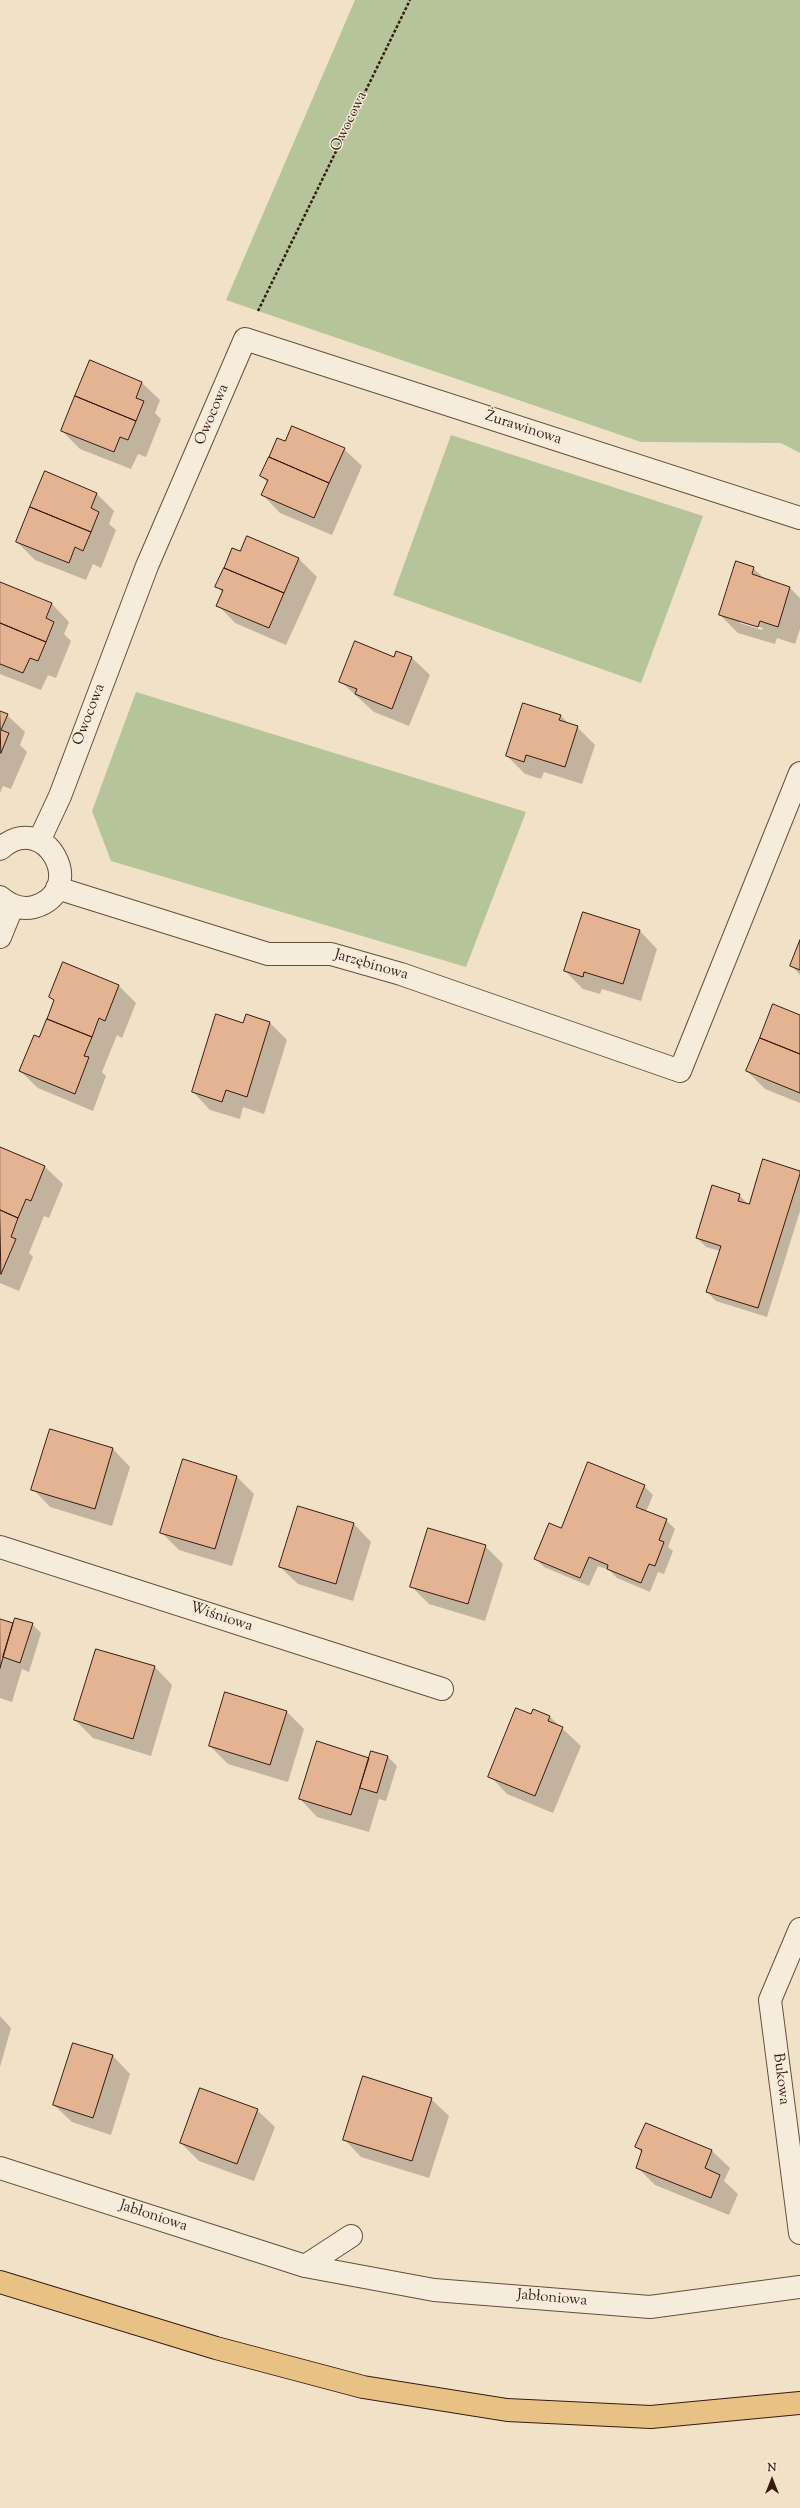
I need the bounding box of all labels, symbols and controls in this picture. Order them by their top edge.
street label: Owocowa [328,89,372,155]
street label: Owocowa [192,382,234,448]
street label: Żurawinowa [482,408,564,450]
street label: Owocowa [70,682,110,748]
street label: Jarzębinowa [332,947,410,985]
street label: Wiśniowa [187,1599,255,1637]
street label: Bukowa [768,2052,792,2106]
street label: Jabłoniowa [117,2198,189,2236]
street label: Jabłoniowa [516,2287,588,2311]
north arrow [752,2460,792,2500]
text: N [768,2460,776,2476]

